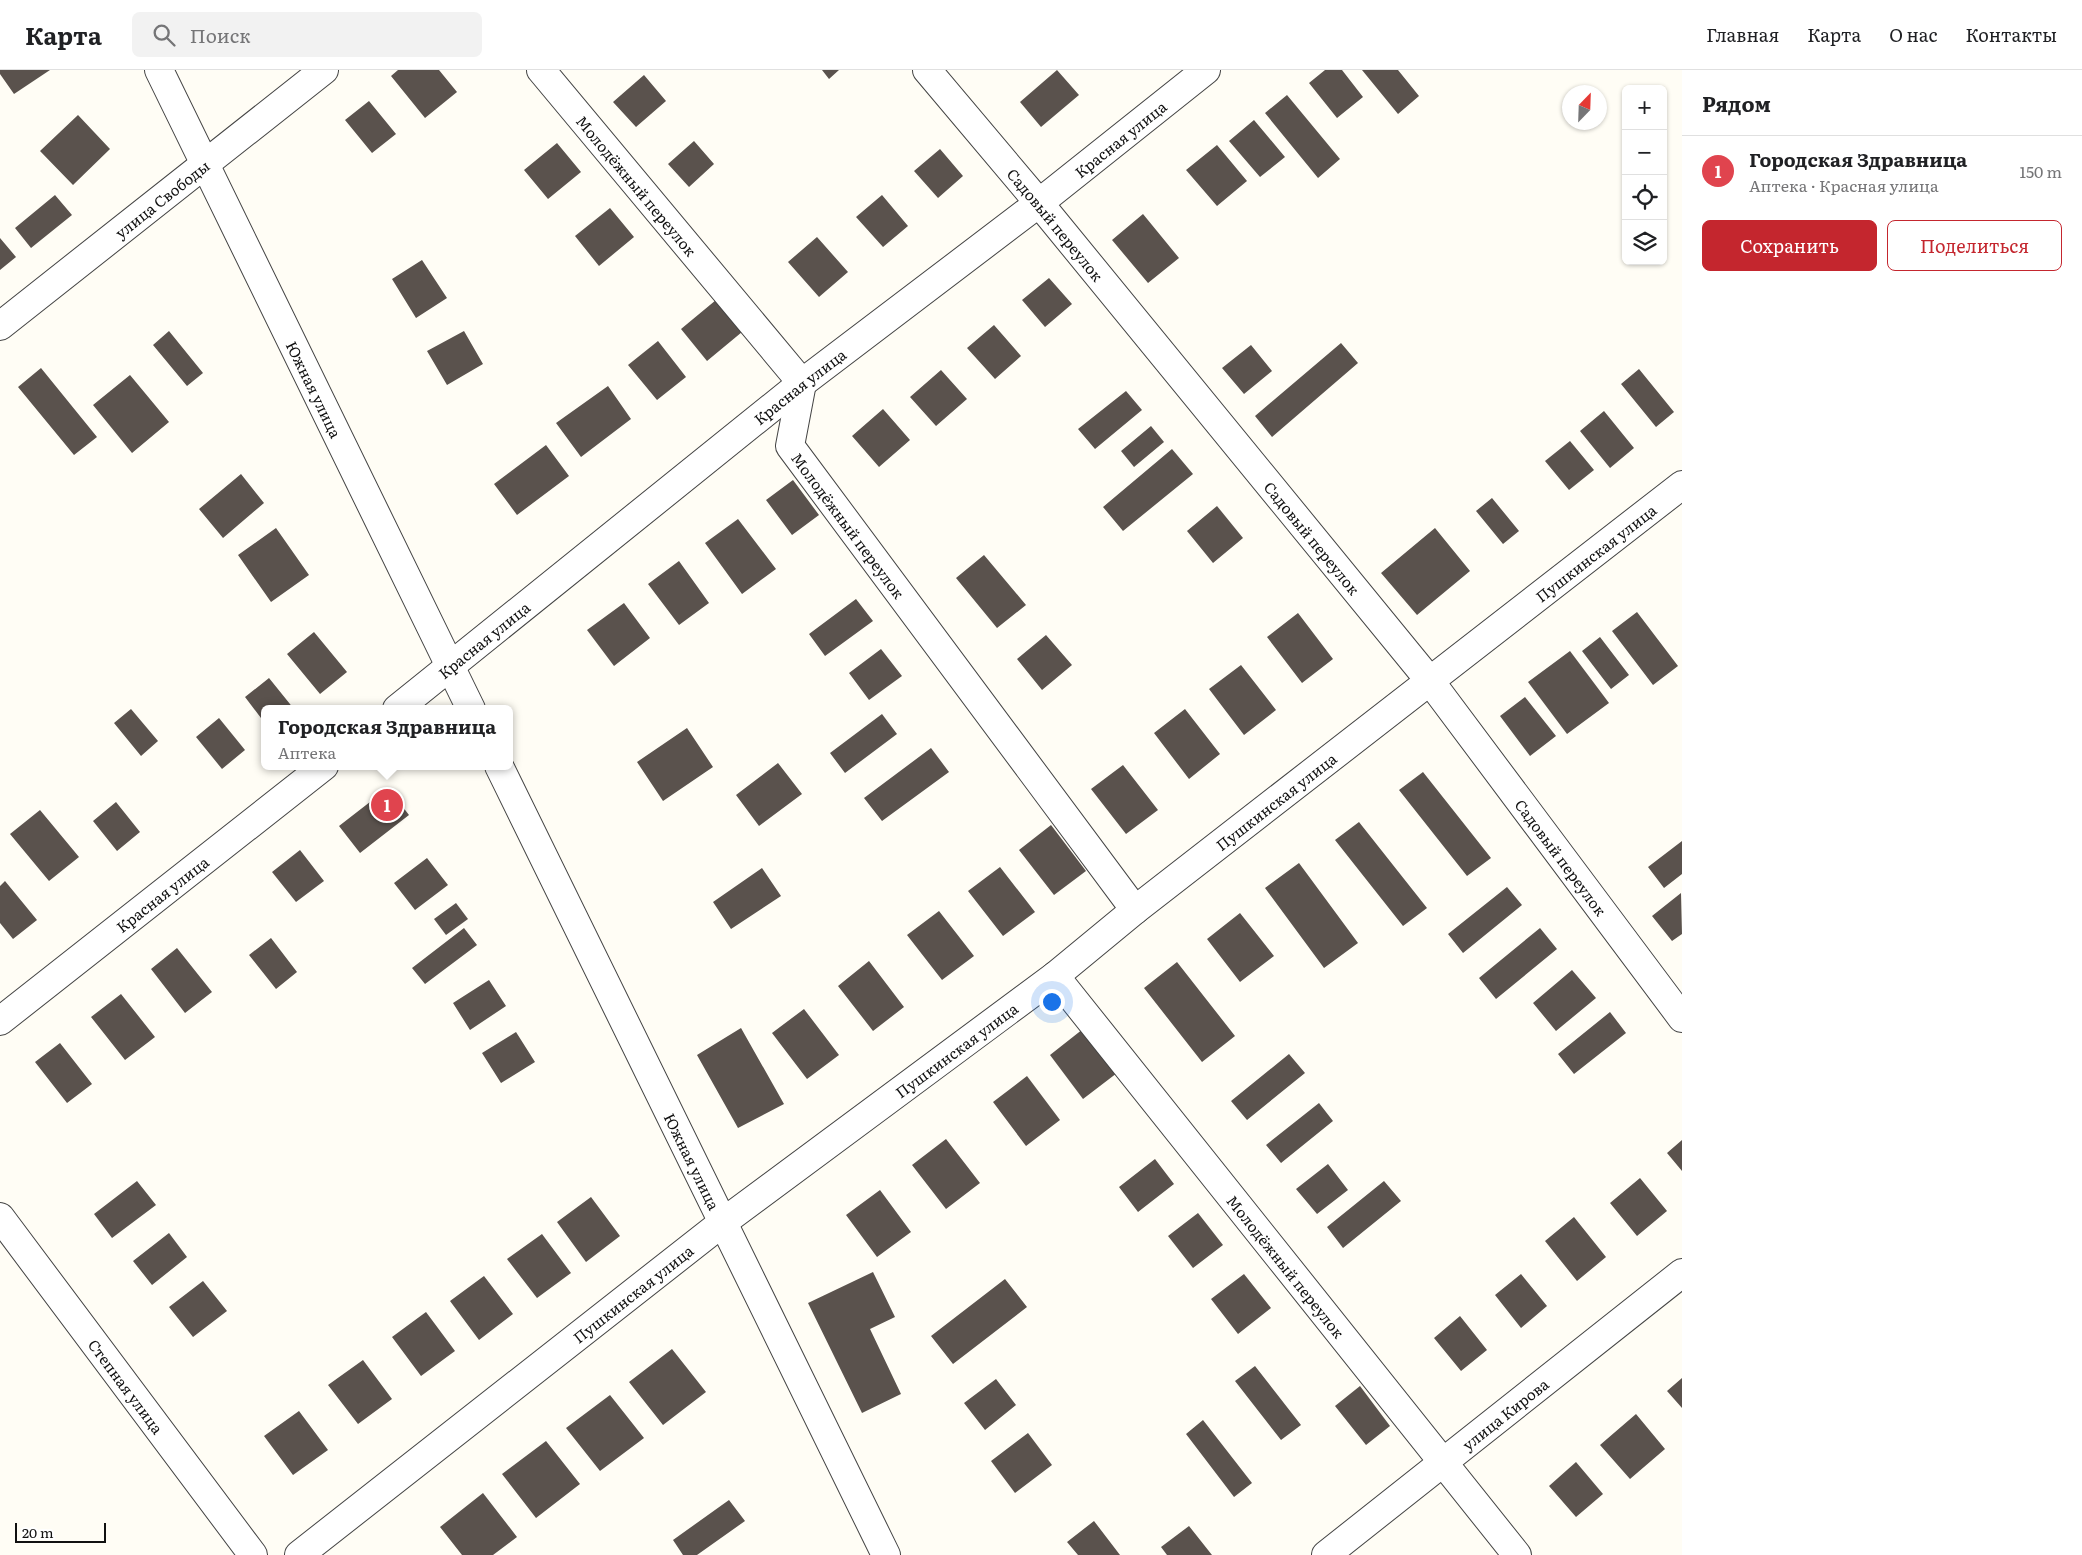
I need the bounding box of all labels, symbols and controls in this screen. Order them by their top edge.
search box [132,12,482,57]
text: Карта [25,17,102,52]
icon: search [150,21,178,49]
text: Поиск [190,21,251,49]
text: Главная [1706,21,1779,48]
text: Карта [1807,21,1861,48]
text: О нас [1889,21,1937,48]
text: Контакты [1965,21,2057,48]
north arrow [1562,85,1607,130]
map controls [1622,85,1667,265]
button: + [1622,85,1667,130]
text: Рядом [1702,87,1771,118]
street label: Красная улица [1069,94,1172,182]
street label: Молодёжный переулок [571,110,703,261]
button: − [1622,130,1667,175]
text: Городская Здравница [1749,145,1967,173]
street label: улица Свободы [109,154,214,243]
text: 1 [1715,159,1721,183]
text: 150 m [2019,159,2062,183]
street label: Садовый переулок [1002,163,1110,286]
text: Аптека · Красная улица [1749,173,1939,197]
button: locate [1622,175,1667,220]
button: layers [1622,220,1667,265]
button: Сохранить [1702,220,1877,271]
button: Поделиться [1887,220,2062,271]
street label: Южная улица [281,337,349,442]
street label: Красная улица [748,342,851,430]
street label: Молодёжный переулок [787,447,911,603]
street label: Садовый переулок [1259,476,1366,599]
street label: Пушкинская улица [1530,497,1661,607]
street label: Красная улица [433,595,535,684]
popup [261,705,513,770]
text: Городская Здравница [278,712,496,740]
text: Аптека [278,740,336,764]
street label: Пушкинская улица [1210,746,1342,855]
pin: 1 [371,786,403,824]
street label: Садовый переулок [1510,794,1613,920]
street label: Красная улица [111,849,214,937]
your location [1039,989,1065,1015]
street label: Пушкинская улица [890,996,1023,1103]
street label: Южная улица [659,1109,727,1214]
street label: Молодёжный переулок [1222,1190,1351,1343]
street label: Пушкинская улица [567,1238,698,1348]
street label: Степная улица [83,1334,170,1439]
street label: улица Кирова [1457,1371,1554,1455]
scale bar [15,1520,106,1543]
text: 20 m [22,1522,54,1542]

